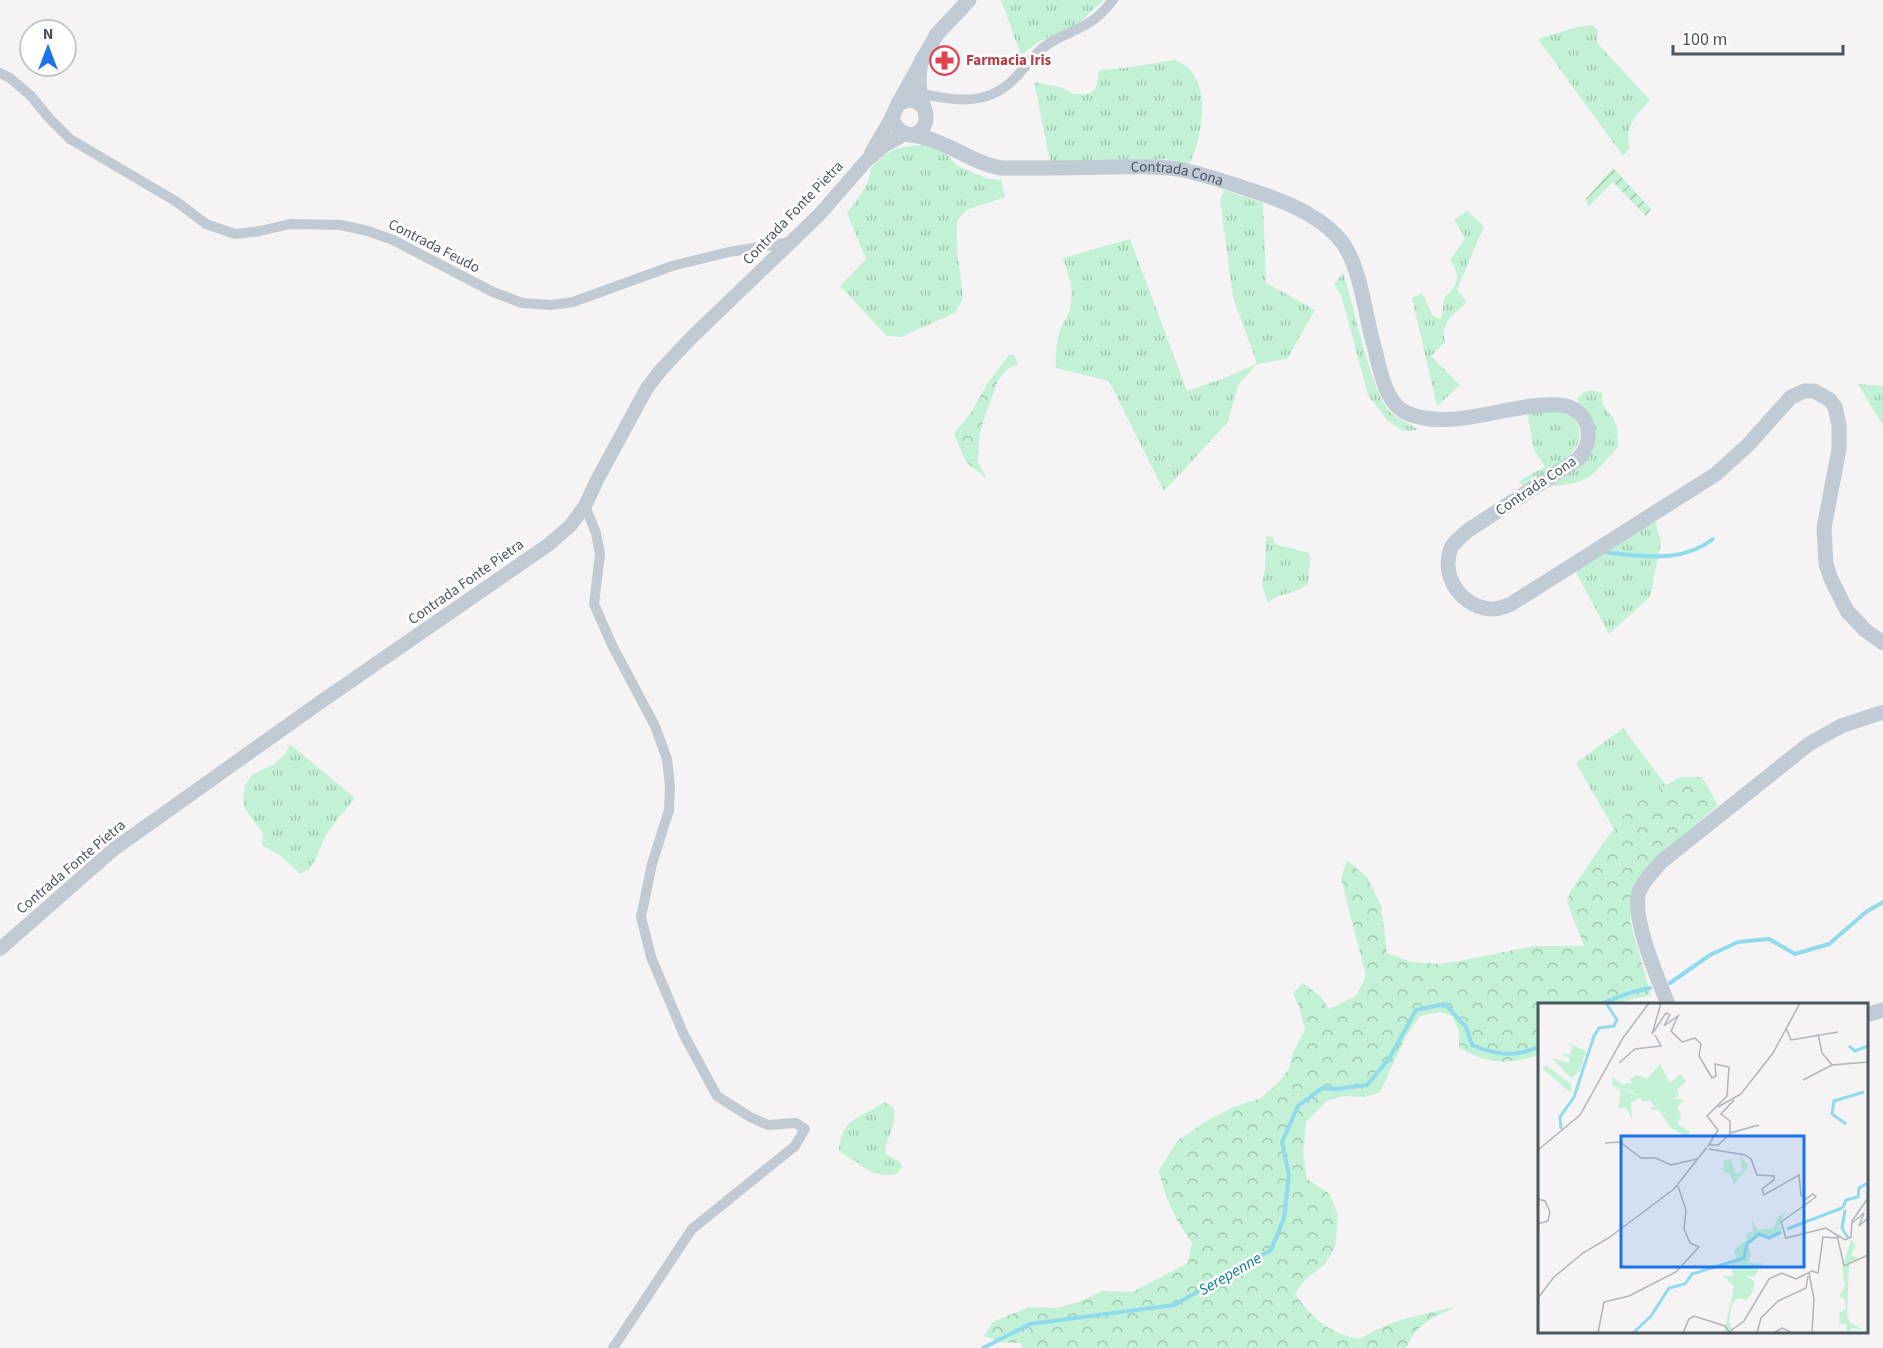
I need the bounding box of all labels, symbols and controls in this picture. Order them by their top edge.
north arrow [18,18,78,78]
scale bar [1673,18,1842,56]
text: N [43,23,53,45]
text: 100 m [1682,27,1727,52]
pharmacy icon: Farmacia Iris [929,44,961,76]
place label: Farmacia Iris [966,50,1052,71]
street label: Contrada Fonte Pietra [738,156,848,270]
street label: Contrada Cona [1131,156,1226,191]
street label: Contrada Feudo [384,214,484,278]
street label: Contrada Cona [1491,451,1581,521]
street label: Contrada Fonte Pietra [404,534,528,630]
street label: Contrada Fonte Pietra [12,815,130,919]
inset map [1538,1003,1868,1333]
water label: Serepenne [1194,1247,1266,1301]

